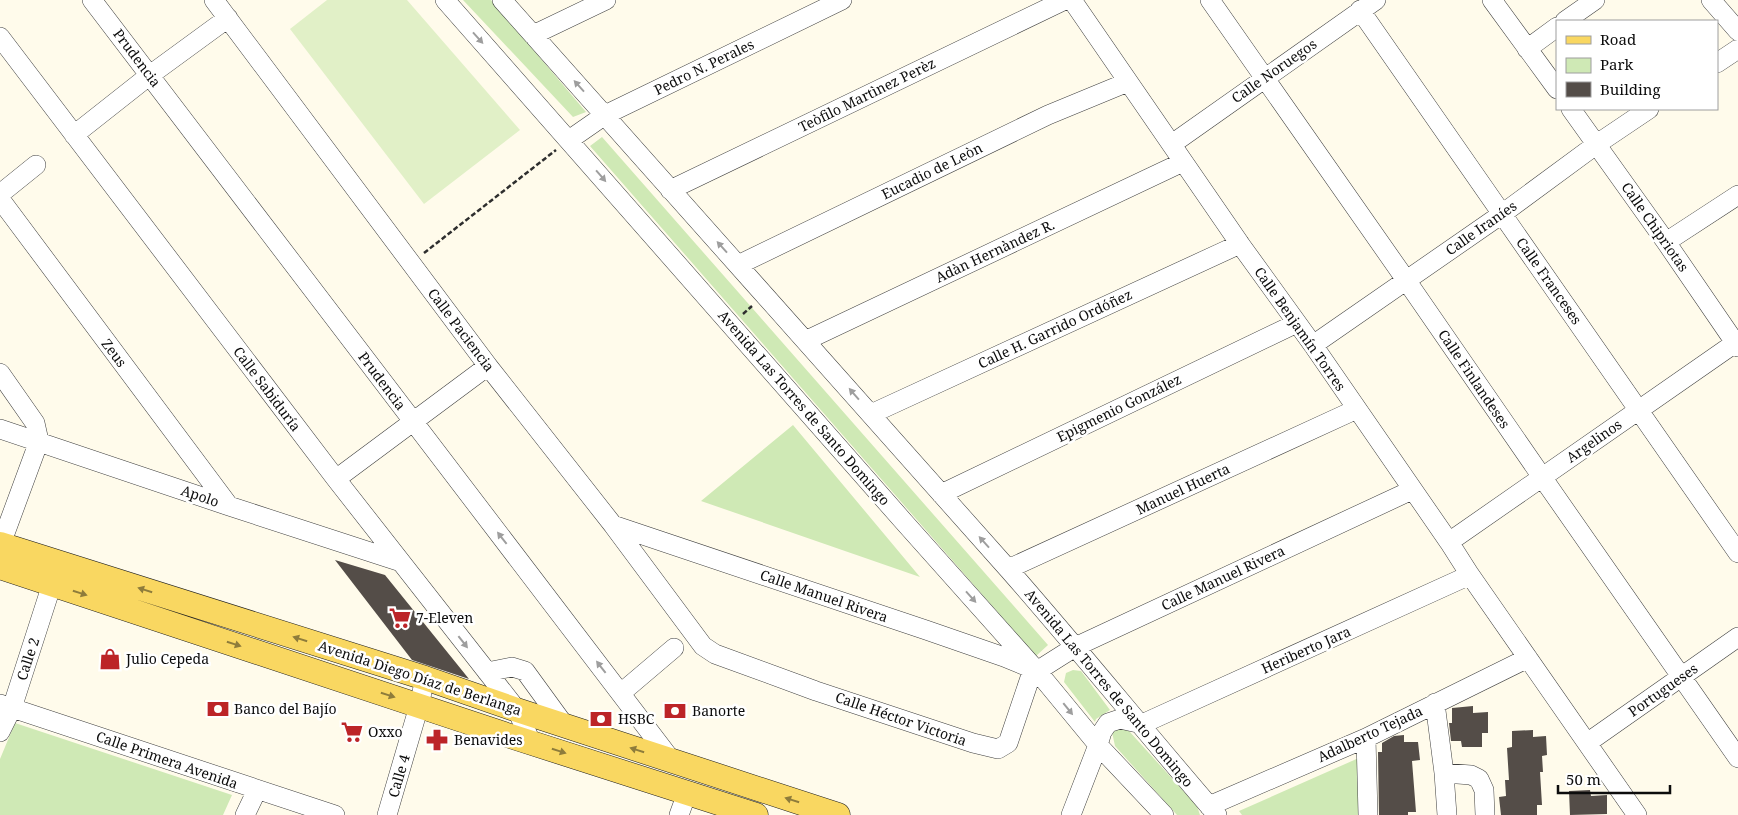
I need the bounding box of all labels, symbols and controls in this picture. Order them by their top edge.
legend [1556,20,1718,110]
street label: Prudencia [109,25,166,91]
text: Road [1600,29,1636,49]
one-way arrow [472,31,484,43]
street label: Pedro N. Perales [651,34,757,99]
street label: Calle Noruegos [1227,34,1320,107]
street label: Teòfilo Martìnez Perèz [795,53,938,136]
text: Park [1600,54,1634,74]
text: Building [1600,79,1661,99]
one-way arrow [573,81,585,93]
street label: Eucadio de Leòn [878,138,985,203]
one-way arrow [595,170,607,182]
street label: Calle Chipriotas [1617,178,1693,275]
street label: Calle Iraníes [1441,196,1520,259]
street label: Adàn Hernàndez R. [932,215,1057,287]
street label: Calle Franceses [1512,233,1587,328]
one-way arrow [716,241,728,253]
street label: Calle Benjamín Torres [1250,263,1350,395]
street label: Calle Paciencia [424,284,499,375]
street label: Calle H. Garrido Ordóñez [975,284,1135,373]
street label: Avenida Las Torres de Santo Domingo [714,306,895,509]
street label: Calle Finlandeses [1434,326,1515,432]
street label: Zeus [97,335,131,371]
street label: Calle Sabiduría [229,343,306,435]
street label: Prudencia [354,348,411,414]
street label: Epigmenio González [1053,369,1184,446]
one-way arrow [848,388,859,401]
street label: Argelinos [1562,415,1625,467]
street label: Manuel Huerta [1133,458,1233,519]
street label: Apolo [179,480,222,511]
one-way arrow [496,532,507,545]
one-way arrow [978,537,990,549]
street label: Calle Manuel Rivera [1158,541,1288,615]
street label: Calle Manuel Rivera [758,565,891,626]
street label: Avenida Las Torres de Santo Domingo [1021,585,1198,791]
one-way arrow [137,586,152,594]
one-way arrow [72,590,87,597]
one-way arrow [965,591,977,603]
supermarket icon: 7-Eleven [387,605,413,631]
place label: 7-Eleven [416,608,473,627]
street label: Heriberto Jara [1258,621,1354,678]
one-way arrow [292,634,307,642]
street label: Calle 2 [12,635,43,683]
one-way arrow [458,635,469,648]
street label: Avenida Diego Díaz de Berlanga [316,636,524,719]
one-way arrow [227,640,242,648]
shop icon: Julio Cepeda [97,646,123,672]
place label: Julio Cepeda [125,649,209,668]
street label: Portugueses [1624,659,1701,721]
one-way arrow [596,660,606,674]
street label: Calle Héctor Victoria [833,687,970,750]
one-way arrow [381,691,396,699]
bank icon: Banco del Bajío [205,696,231,722]
bank icon: Banorte [662,698,688,724]
place label: Banco del Bajío [234,699,337,718]
place label: Banorte [692,701,745,720]
street label: Adalberto Tejada [1314,701,1425,766]
one-way arrow [1063,702,1074,715]
bank icon: HSBC [588,706,614,732]
place label: HSBC [618,709,655,728]
supermarket icon: Oxxo [339,719,365,745]
place label: Oxxo [368,722,403,741]
street label: Calle Primera Avenida [94,726,241,793]
pharmacy icon: Benavides [424,727,450,753]
place label: Benavides [454,730,523,749]
one-way arrow [630,745,645,753]
one-way arrow [552,748,567,755]
street label: Calle 4 [383,752,414,800]
scale bar [1558,762,1670,794]
text: 50 m [1566,769,1601,789]
one-way arrow [784,796,799,803]

